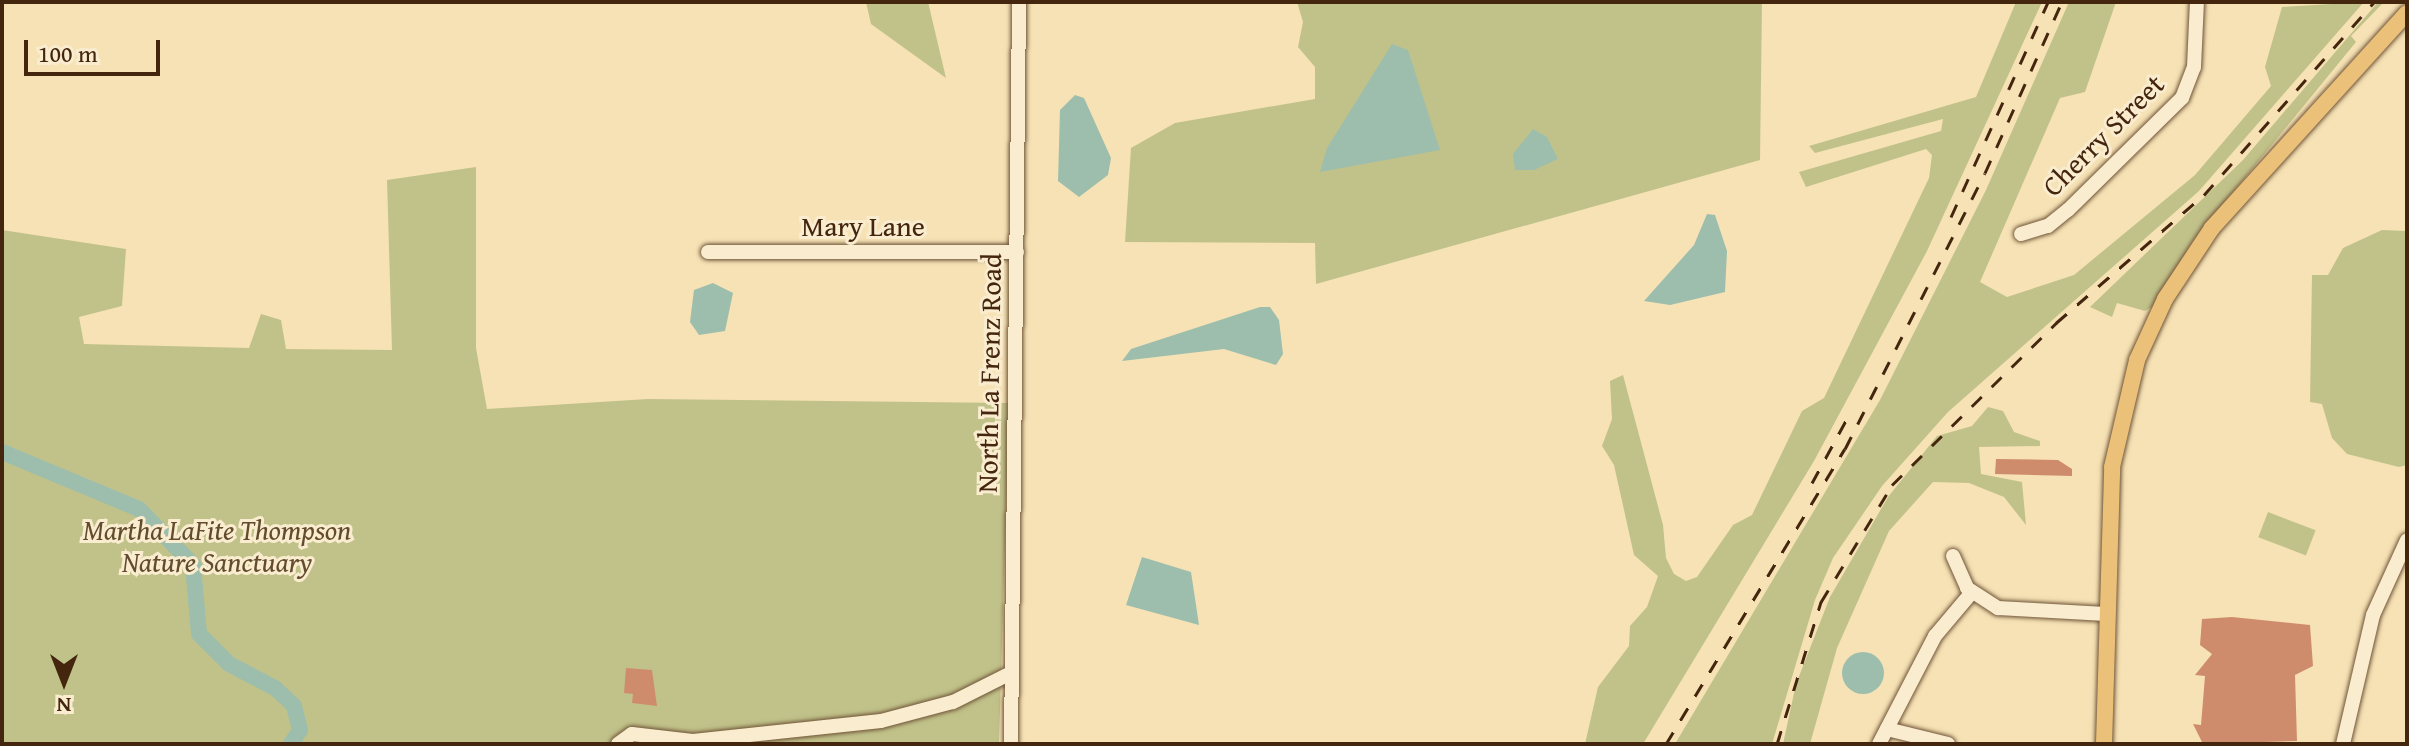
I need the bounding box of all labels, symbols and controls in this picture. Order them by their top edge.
scale bar [28,24,164,74]
text: 100 m [38,36,98,71]
street label: Cherry Street [2035,67,2171,203]
street label: Mary Lane [801,209,925,243]
street label: North La Frenz Road [970,253,1008,493]
park label: Martha LaFite Thompson Nature Sanctuary [83,513,351,579]
north arrow [24,642,104,722]
text: N [57,690,71,722]

